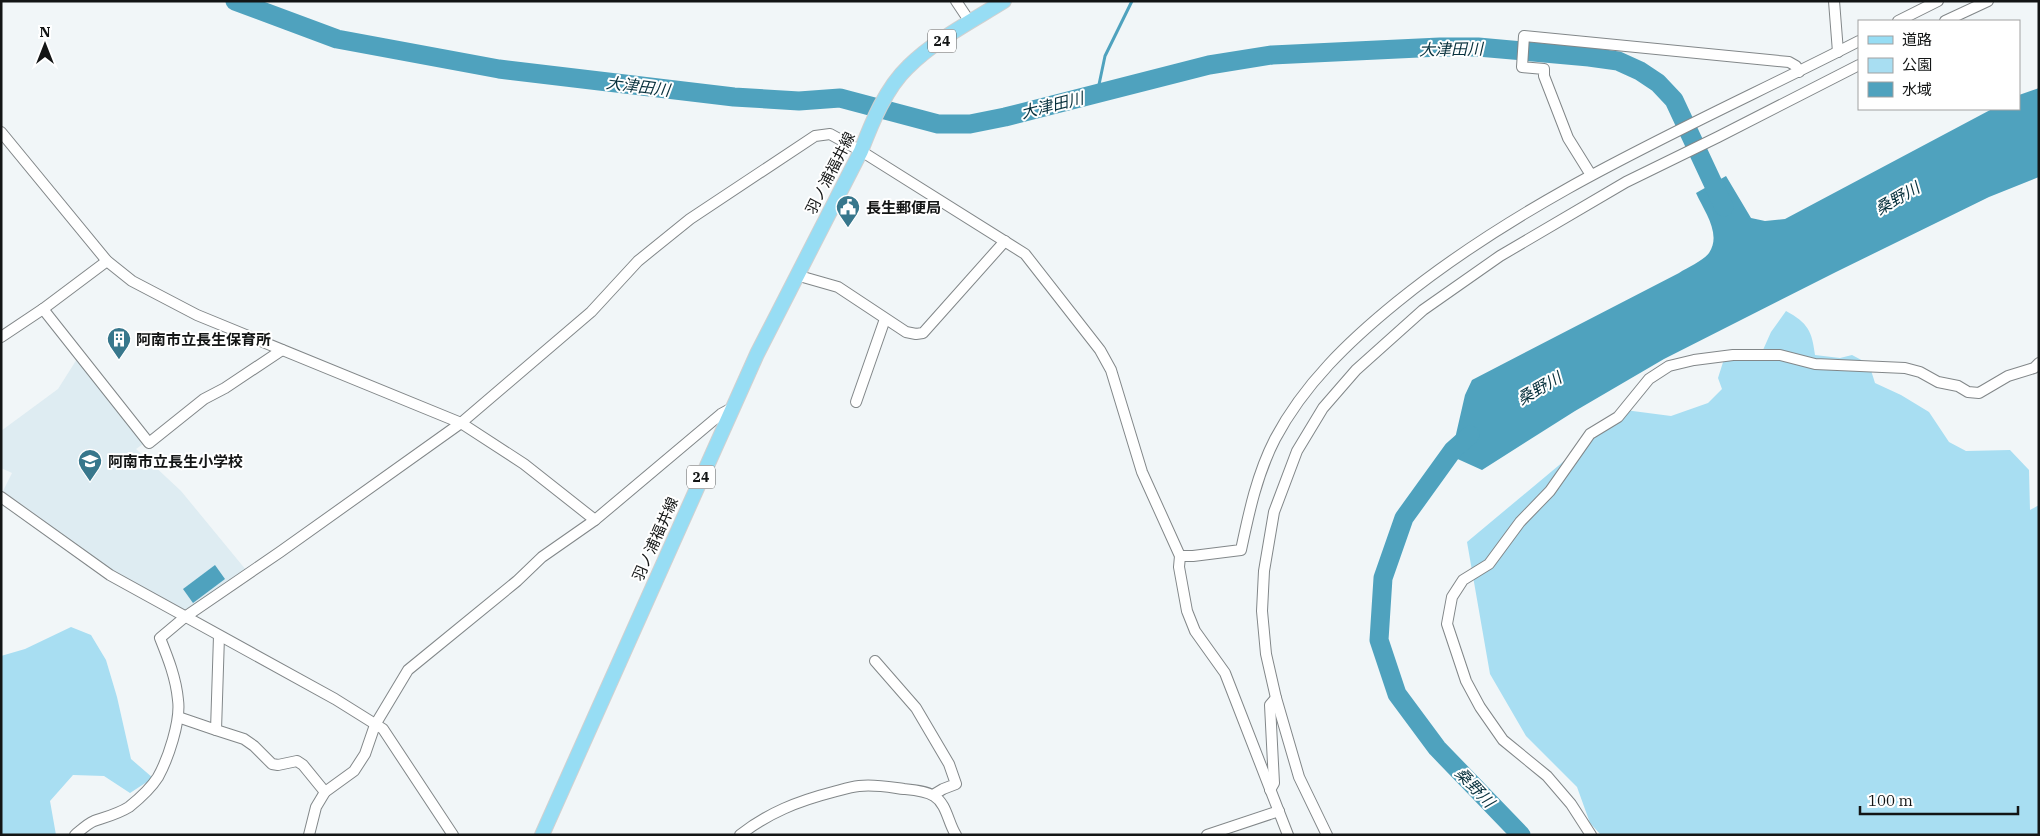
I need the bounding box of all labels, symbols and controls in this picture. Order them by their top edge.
north arrow [20,20,70,70]
legend [1858,20,2020,110]
text: N [39,23,51,41]
road number: 24 [928,29,956,52]
text: 道路 [1902,30,1932,49]
water label: 大津田川 [1419,38,1485,60]
text: 公園 [1902,55,1932,74]
water label: 大津田川 [605,72,673,100]
text: 水域 [1902,80,1932,99]
water label: 大津田川 [1019,87,1087,122]
street label: 羽ノ浦福井線 [801,129,859,217]
water label: 桑野川 [1871,176,1925,219]
public building icon: 長生郵便局 [835,194,861,228]
place label: 長生郵便局 [866,198,941,217]
building icon: 阿南市立長生保育所 [106,326,132,360]
place label: 阿南市立長生保育所 [136,330,271,349]
water label: 桑野川 [1513,366,1567,409]
school or university icon: 阿南市立長生小学校 [77,448,103,482]
place label: 阿南市立長生小学校 [108,452,243,471]
road number: 24 [687,466,715,488]
street label: 羽ノ浦福井線 [628,494,682,584]
water label: 桑野川 [1451,763,1500,813]
scale bar [1860,784,2018,816]
text: 100 m [1868,791,1913,810]

